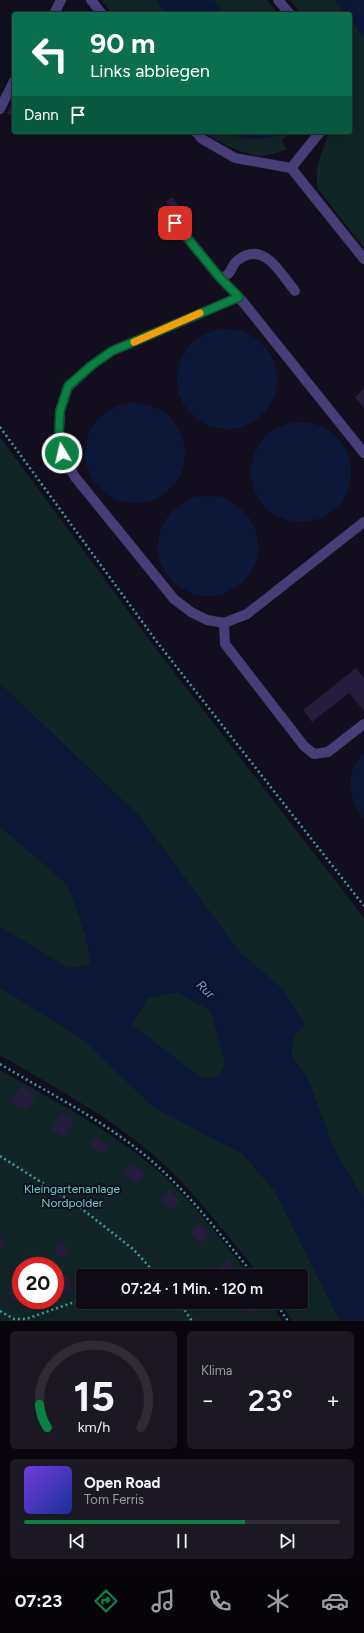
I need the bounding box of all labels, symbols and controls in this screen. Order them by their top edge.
text: 90 m [90,26,155,60]
icon: left [24,28,76,80]
text: Links abbiegen [90,60,210,82]
icon: arrive [67,104,89,126]
text: Dann [24,106,59,124]
pin [158,206,192,240]
icon: arrive [164,212,186,234]
position arrow [41,432,83,474]
water label: Rur [193,977,218,1002]
park label: Kleingartenanlage Nordpolder [24,1182,121,1210]
speed limit sign: 20 [12,1257,64,1309]
text: 07:24 · 1 Min. · 120 m [121,1280,263,1298]
text: Klima [201,1363,233,1378]
text: 15 [73,1371,114,1421]
text: 23° [248,1382,293,1419]
text: − [201,1387,215,1414]
text: + [326,1387,340,1414]
text: km/h [77,1418,110,1436]
text: Open Road [84,1474,161,1492]
text: Tom Ferris [84,1492,144,1507]
icon: previous [66,1530,88,1552]
icon: pause [171,1530,193,1552]
icon: next [276,1530,298,1552]
icon: directions [92,1587,120,1615]
icon: music [149,1587,177,1615]
icon: phone [206,1587,234,1615]
icon: climate [264,1587,292,1615]
icon: car [321,1587,349,1615]
text: 07:23 [15,1590,62,1612]

